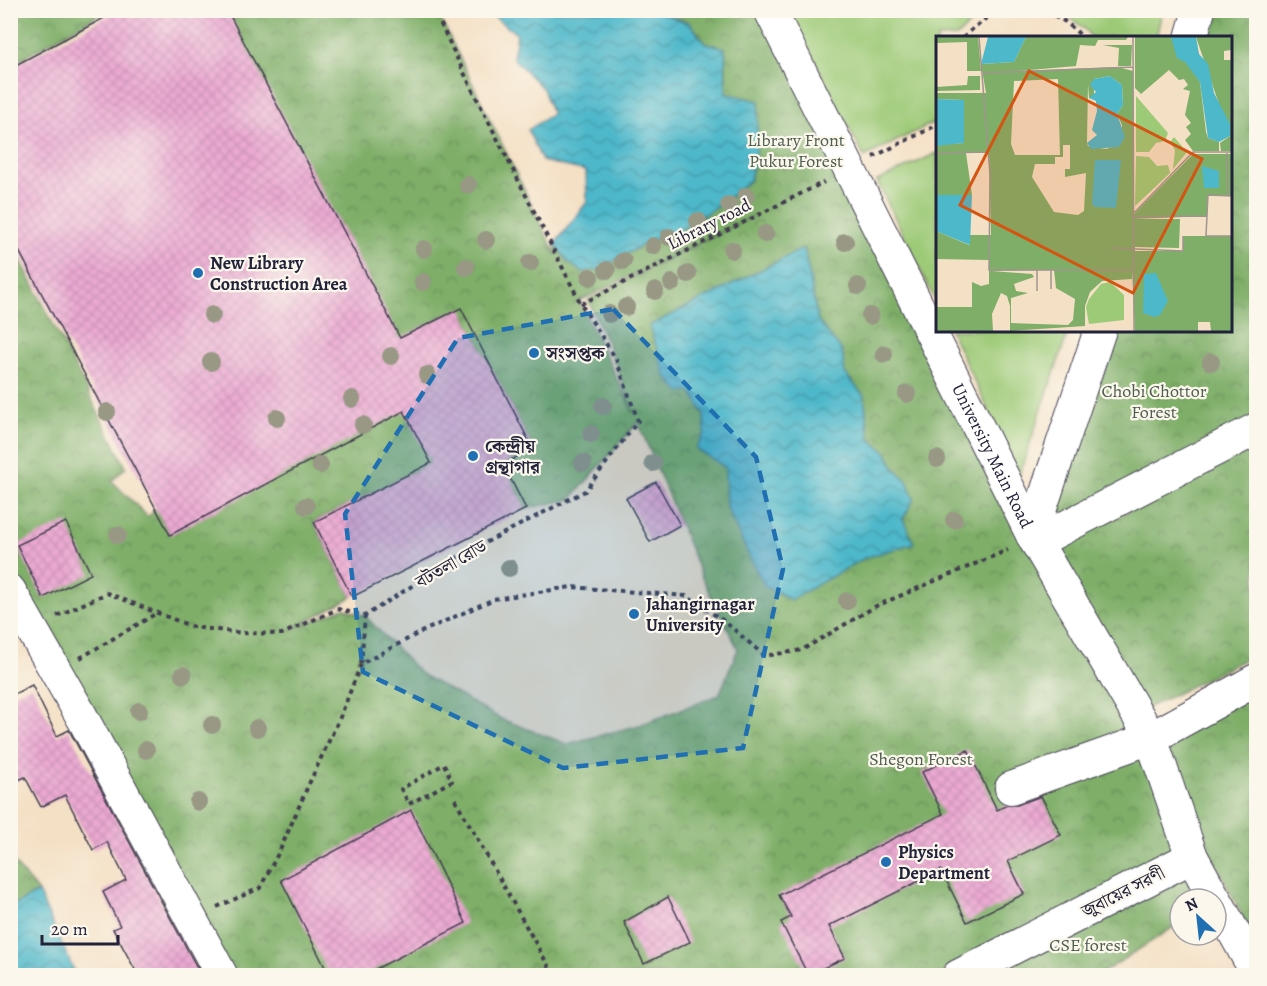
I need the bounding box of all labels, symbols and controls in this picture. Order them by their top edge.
inset map [936,36,1231,332]
park label: Library Front Pukur Forest [747,128,845,173]
street label: Library road [663,193,755,255]
place label: New Library Construction Area [210,251,348,296]
marker: New Library Construction Area [191,266,205,280]
place label: সংসপ্তক [545,341,605,365]
marker: সংসপ্তক [527,346,541,360]
street label: University Main Road [946,379,1039,532]
park label: Chobi Chottor Forest [1101,379,1207,424]
place label: কেন্দ্রীয় গ্রন্থাগার [485,434,541,479]
marker: কেন্দ্রীয় গ্রন্থাগার [466,449,480,463]
street label: বটতলা রোড [410,534,492,595]
place label: Jahangirnagar University [646,592,755,637]
marker: Jahangirnagar University [627,607,641,621]
park label: Shegon Forest [869,747,973,771]
place label: Physics Department [898,840,990,885]
marker: Physics Department [879,855,893,869]
street label: জুবায়ের সরণী [1076,861,1169,924]
north arrow [1168,887,1228,947]
text: N [1181,892,1202,917]
scale bar [42,908,118,946]
text: 20 m [51,917,88,941]
park label: CSE forest [1049,933,1127,957]

